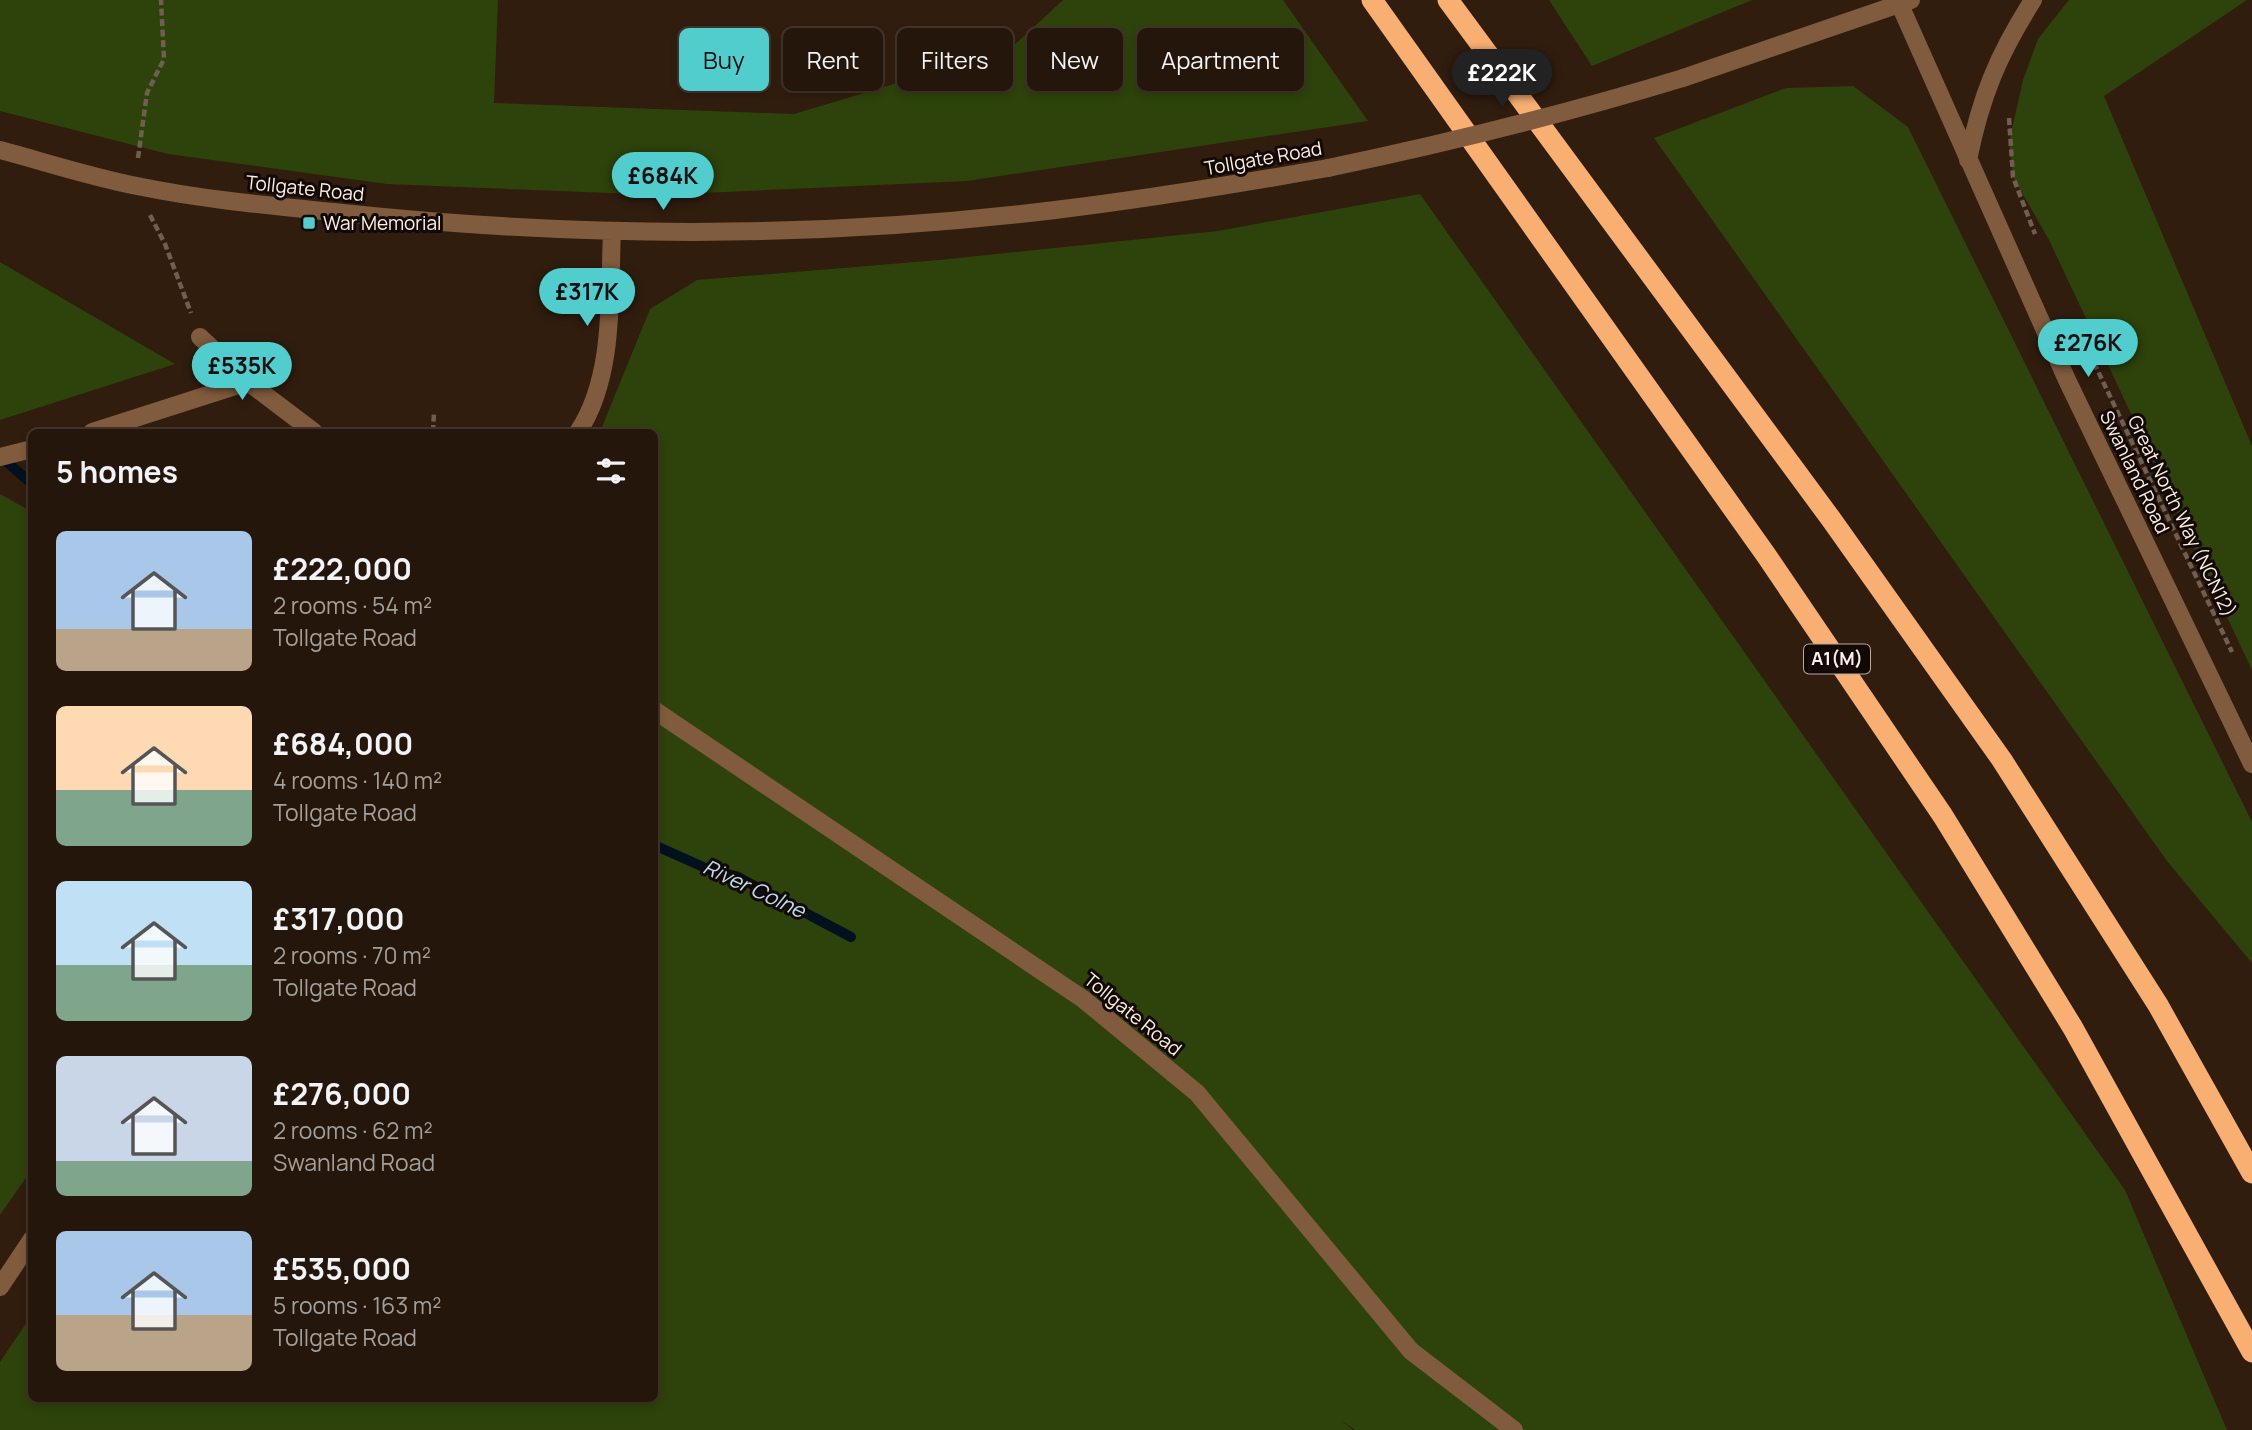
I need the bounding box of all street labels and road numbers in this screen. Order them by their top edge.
street label: Tollgate Road [1202,135,1324,181]
street label: Tollgate Road [245,169,365,207]
street label: Swanland Road [2094,406,2176,538]
street label: Great North Way (NCN12) [2122,411,2242,621]
road number: A1(M) [1804,644,1870,674]
street label: Tollgate Road [1079,966,1187,1062]

